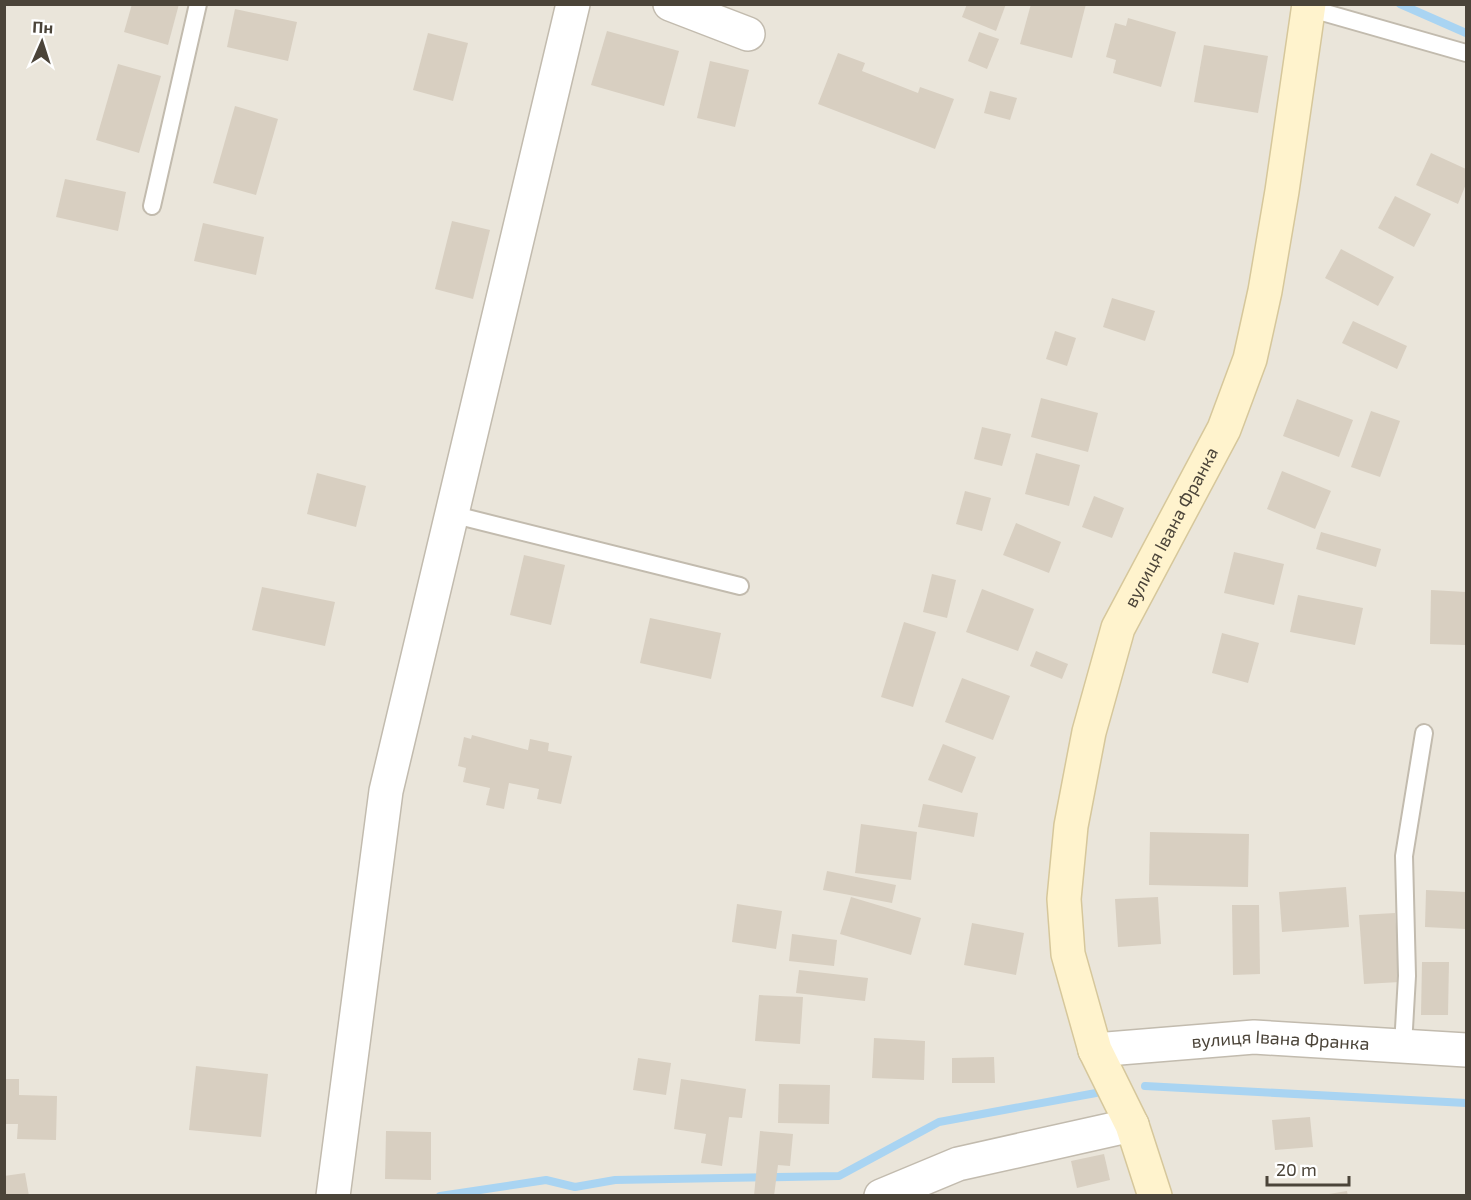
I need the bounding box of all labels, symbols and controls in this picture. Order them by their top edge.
north arrow [12,12,72,72]
text: Пн [32,16,54,37]
street label: вулиця Івана Франка [1119,443,1222,611]
street label: вулиця Івана Франка [1190,1025,1370,1054]
scale bar [1267,1149,1350,1187]
text: 20 m [1276,1158,1317,1180]

